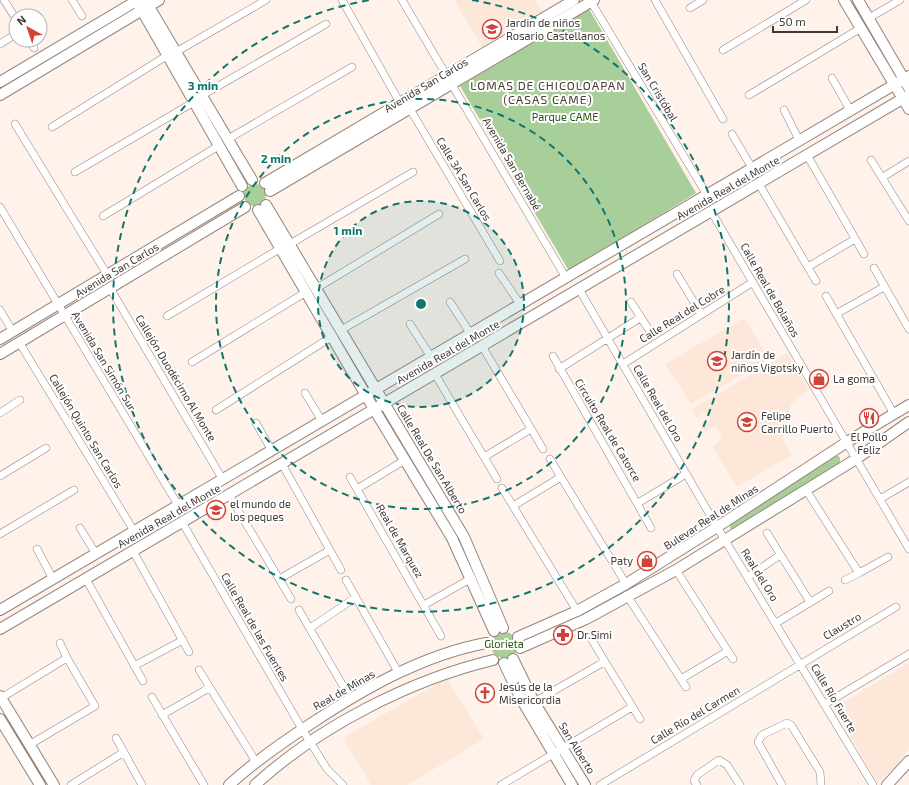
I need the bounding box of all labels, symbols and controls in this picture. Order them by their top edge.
north arrow [8,8,48,48]
scale bar [773,8,837,34]
text: N [14,12,29,27]
text: 50 m [779,14,806,28]
place label: Jardin de niños Rosario Castellanos [506,16,606,42]
school or university icon: Jardin de niños Rosario Castellanos [481,18,503,40]
street label: Avenida San Carlos [382,54,470,115]
street label: San Cristóbal [636,60,681,124]
text: 3 min [188,78,218,92]
district label: LOMAS DE CHICOLOAPAN (CASAS CAME) [470,78,626,106]
park label: Parque CAME [532,110,598,123]
street label: Avenida San Bernabé [481,115,544,213]
street label: Calle 3A San Carlos [434,135,495,223]
text: 2 min [261,151,291,165]
street label: Avenida Real del Monte [674,153,781,222]
text: 1 min [334,223,362,237]
street label: Avenida San Carlos [73,239,161,300]
street label: Calle Real de Bolaños [738,240,803,340]
street label: Calle Real del Cobre [637,282,727,345]
centre of rings [414,297,428,311]
street label: Avenida San Simón Sur [70,309,140,413]
street label: Callejón Duodécimo Al Monte [133,312,220,444]
street label: Avenida Real del Monte [394,317,501,386]
place label: Jardín de niños Vigotsky [731,348,804,374]
school or university icon: Jardín de niños Vigotsky [706,350,728,372]
street label: Calle Real del Oro [631,362,686,444]
shop icon: La goma [808,368,830,390]
street label: Callejón Quinto San Carlos [46,371,126,491]
place label: La goma [833,372,875,385]
street label: Circuito Real de Catorce [573,376,644,484]
street label: Calle Real De San Alberto [395,402,470,516]
restaurant icon: El Pollo Feliz [858,407,880,429]
place label: Felipe Carrillo Puerto [761,409,834,435]
school or university icon: Felipe Carrillo Puerto [736,411,758,433]
place label: El Pollo Feliz [850,430,888,456]
street label: Avenida Real del Monte [115,481,222,550]
street label: Bulevar Real de Minas [661,481,761,552]
place label: el mundo de los peques [230,497,291,523]
school or university icon: el mundo de los peques [205,499,227,521]
street label: Real de Marquez [374,502,427,580]
street label: Real del Oro [739,546,782,603]
shop icon: Paty [636,550,658,572]
place label: Paty [611,554,633,567]
street label: Calle Real de las Fuentes [219,570,292,684]
street label: Claustro [820,609,863,642]
pharmacy icon: Dr.Simi [552,624,574,646]
place label: Dr.Simi [577,628,612,641]
park label: Glorieta [484,637,524,650]
street label: Calle Río Fuerte [809,661,860,735]
street label: Real de Minas [311,666,377,712]
place label: Jesús de la Misericordia [499,680,561,706]
church icon: Jesús de la Misericordia [474,682,496,704]
street label: Calle Río del Carmen [648,683,742,746]
street label: San Alberto [557,720,598,776]

